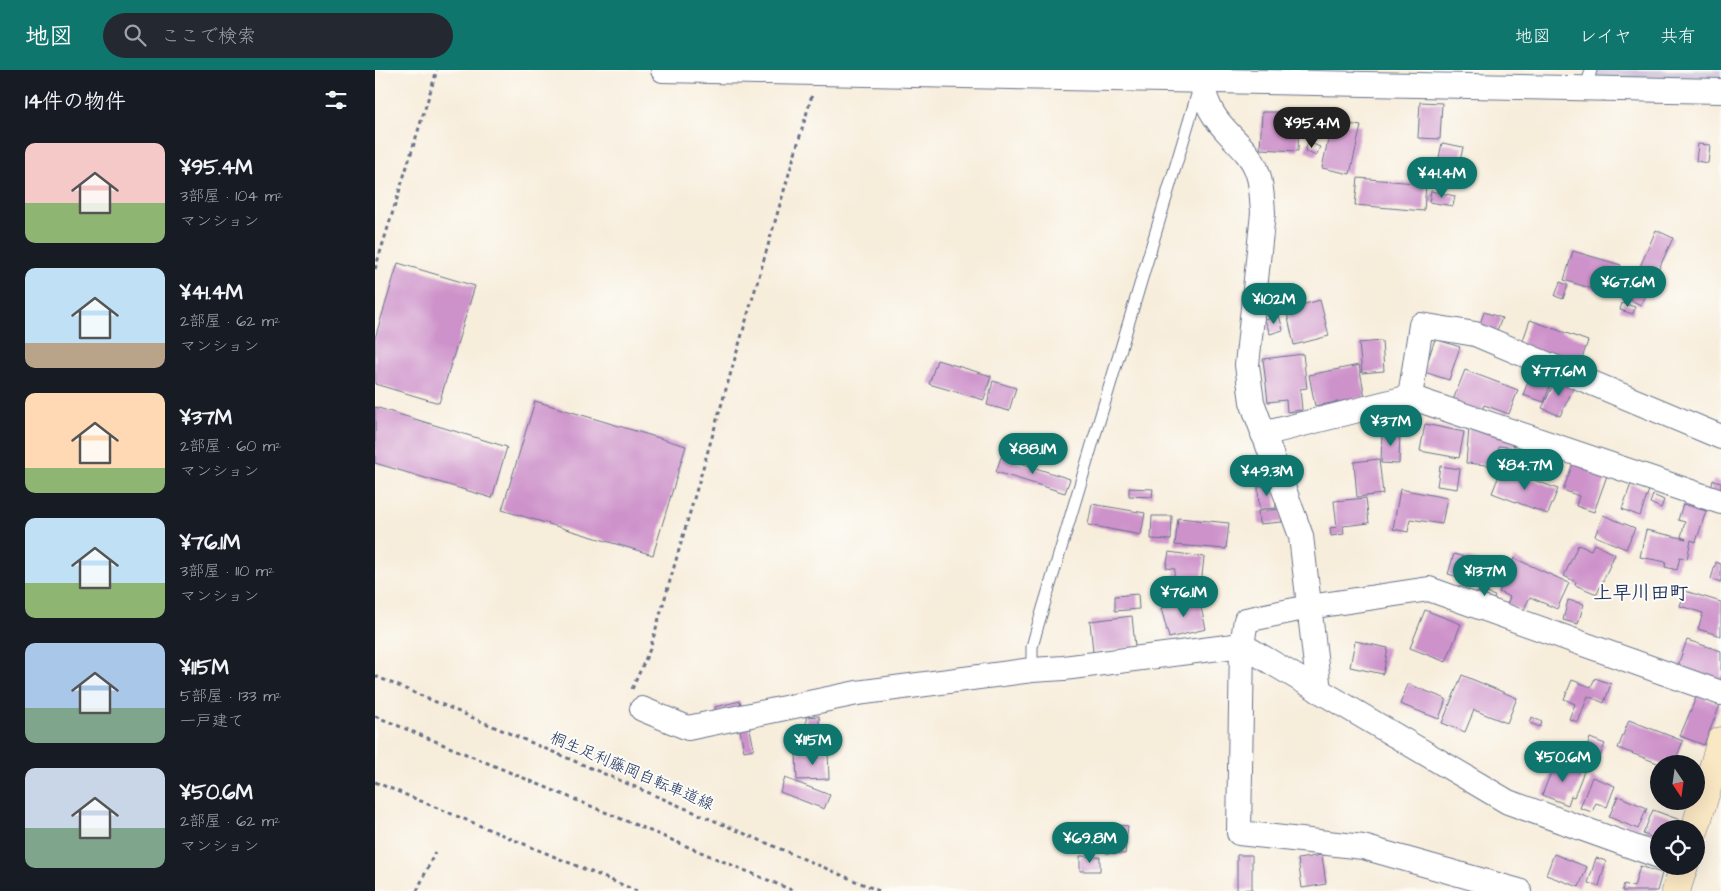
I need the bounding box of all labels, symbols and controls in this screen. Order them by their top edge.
search box [103,13,453,58]
text: 地図 [25,20,73,54]
icon: search [121,21,149,49]
text: ここで検索 [161,23,256,50]
text: 地図 [1515,24,1551,49]
text: レイヤ [1579,24,1632,49]
text: 共有 [1660,24,1696,49]
icon: filters [322,86,350,114]
text: 14件の物件 [25,87,126,116]
pin: ¥95.4M [1271,106,1353,149]
text: ¥95.4M [1284,112,1340,134]
text: ¥95.4M [180,153,253,182]
pin: ¥41.4M [1401,156,1483,199]
text: ¥41.4M [1418,162,1466,184]
icon: home [65,163,125,223]
text: 3部屋 · 104 m² [180,185,283,207]
text: マンション [180,210,259,232]
pin: ¥67.6M [1587,266,1669,308]
text: ¥67.6M [1601,271,1655,293]
text: ¥41.4M [180,278,243,307]
pin: ¥102M [1239,282,1309,325]
icon: home [65,288,125,348]
text: ¥102M [1252,288,1296,310]
text: 2部屋 · 62 m² [180,310,280,332]
text: マンション [180,335,259,357]
pin: ¥77.6M [1518,354,1600,397]
text: ¥77.6M [1532,360,1586,382]
text: ¥37M [180,403,232,432]
pin: ¥37M [1361,404,1421,447]
text: ¥37M [1371,410,1411,432]
icon: home [65,413,125,473]
pin: ¥88.1M [992,432,1074,475]
text: 2部屋 · 60 m² [180,435,281,457]
text: ¥88.1M [1010,438,1056,460]
pin: ¥84.7M [1484,448,1566,491]
pin: ¥49.3M [1226,454,1308,497]
text: ¥84.7M [1497,454,1553,476]
text: マンション [180,460,259,482]
text: ¥49.3M [1241,460,1293,482]
text: ¥76.1M [180,528,240,557]
icon: home [65,538,125,598]
pin: ¥137M [1450,554,1520,597]
text: 3部屋 · 110 m² [180,560,274,582]
text: ¥137M [1464,560,1506,582]
pin: ¥76.1M [1143,576,1225,618]
district label: 上早川田町 [1593,580,1689,607]
text: ¥76.1M [1161,581,1207,603]
text: マンション [180,585,259,607]
text: ¥115M [180,653,229,682]
icon: home [65,663,125,723]
text: 5部屋 · 133 m² [180,685,282,707]
text: 一戸建て [180,710,244,732]
pin: ¥115M [778,724,848,766]
street label: 桐生足利藤岡自転車道線 [547,726,717,816]
text: ¥115M [794,729,832,751]
pin: ¥50.6M [1522,740,1604,783]
text: ¥50.6M [1535,746,1591,768]
north arrow [1650,755,1705,810]
map controls [1650,755,1705,875]
text: ¥50.6M [180,778,253,807]
icon: home [65,788,125,848]
text: 2部屋 · 62 m² [180,810,280,832]
button: locate [1650,820,1705,875]
pin: ¥69.8M [1049,822,1131,864]
text: ¥69.8M [1063,827,1117,849]
text: マンション [180,835,259,857]

